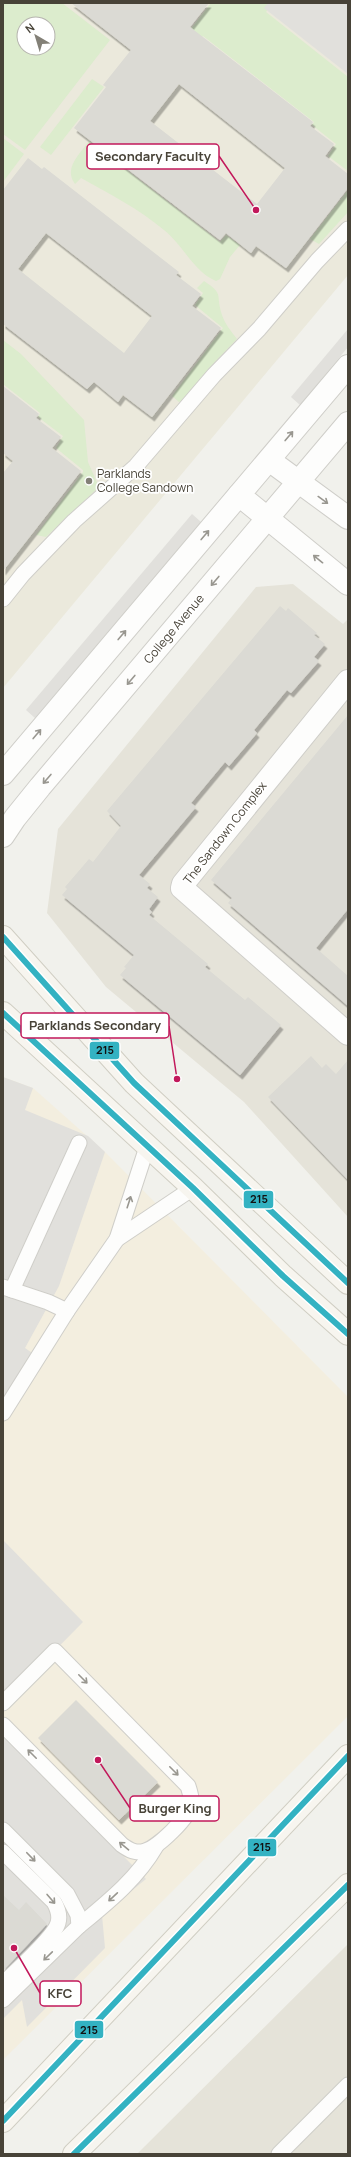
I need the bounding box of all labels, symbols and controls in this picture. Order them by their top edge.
north arrow [16,16,56,56]
text: N [22,19,37,36]
callout: Secondary Faculty [87,144,219,169]
text: Secondary Faculty [95,147,212,165]
one-way arrow [284,431,293,441]
place label: Parklands College Sandown [97,465,193,496]
marker: Parklands College Sandown [84,476,94,486]
one-way arrow [317,496,328,504]
one-way arrow [201,530,210,541]
one-way arrow [312,555,323,564]
one-way arrow [211,576,220,586]
street label: College Avenue [139,590,208,667]
one-way arrow [117,629,126,640]
one-way arrow [127,675,136,686]
one-way arrow [33,729,42,739]
one-way arrow [42,774,51,784]
street label: The Sandown Complex [179,777,271,888]
callout: Parklands Secondary [21,1013,169,1038]
text: Parklands Secondary [29,1016,162,1034]
line badge: 215 [89,1041,120,1060]
text: 215 [96,1042,114,1057]
line badge: 215 [243,1190,274,1209]
text: 215 [250,1191,268,1206]
one-way arrow [126,1196,134,1208]
one-way arrow [78,1674,88,1684]
one-way arrow [27,1749,37,1759]
one-way arrow [169,1766,179,1776]
callout: Burger King [130,1796,219,1821]
text: Burger King [138,1799,212,1817]
line badge: 215 [247,1838,277,1857]
text: 215 [253,1839,271,1854]
one-way arrow [118,1841,129,1850]
one-way arrow [26,1852,36,1862]
one-way arrow [108,1892,118,1902]
one-way arrow [46,1894,55,1904]
one-way arrow [43,1951,53,1961]
callout: KFC [40,1981,81,2006]
text: KFC [48,1984,73,2002]
line badge: 215 [74,2020,104,2039]
text: 215 [80,2022,98,2037]

